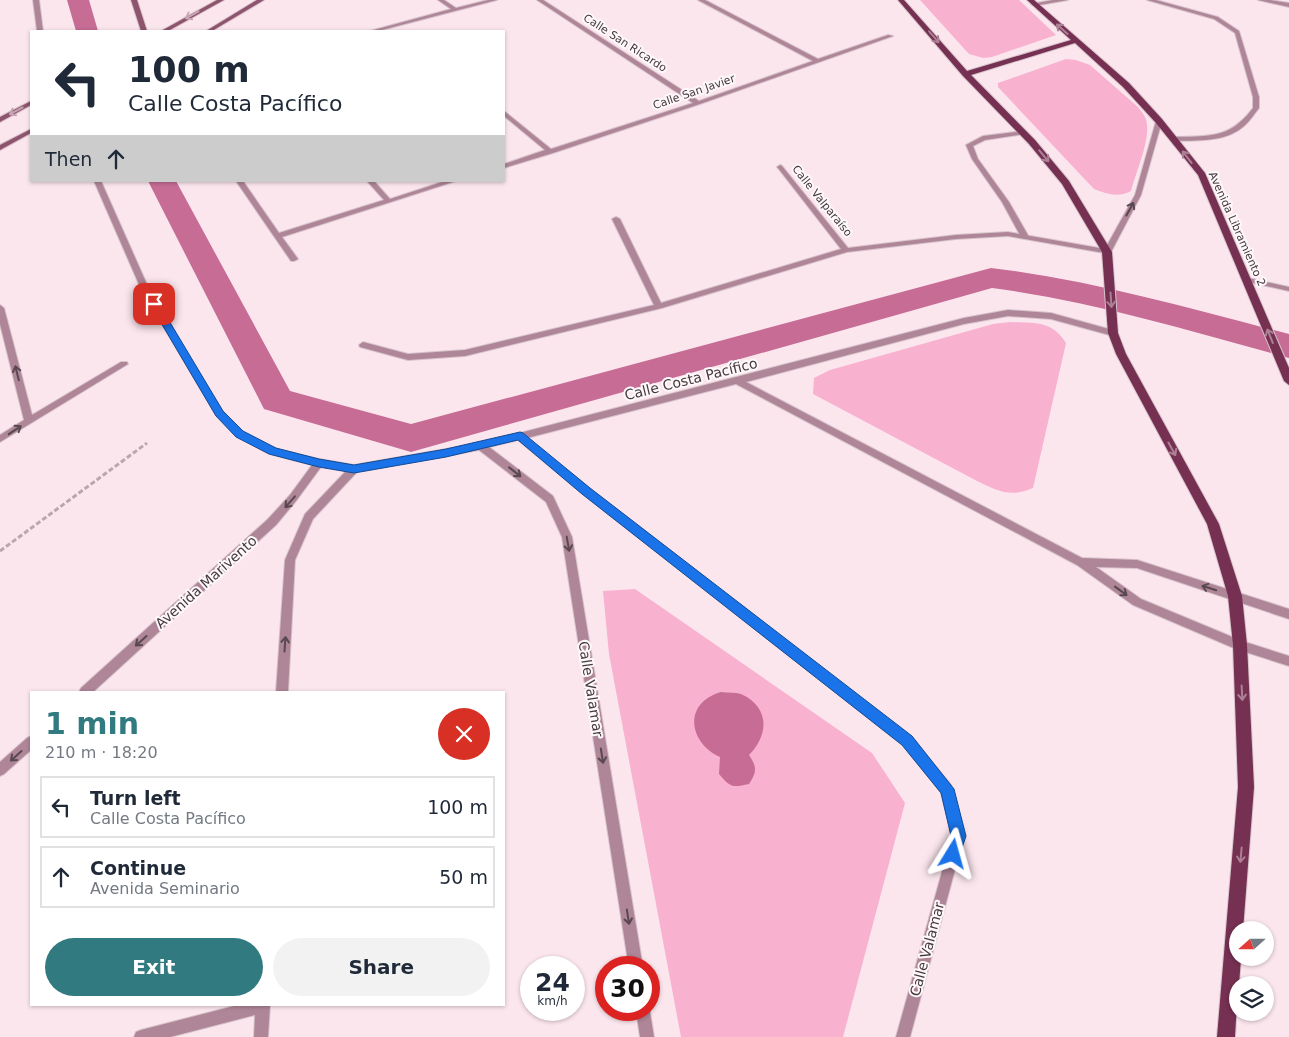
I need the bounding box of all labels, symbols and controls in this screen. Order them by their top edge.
one-way arrow [185,11,200,21]
street label: Calle San Ricardo [581,11,669,75]
one-way arrow [1056,23,1069,34]
one-way arrow [928,30,939,43]
icon: left [45,50,110,115]
text: 100 m [128,50,250,90]
street label: Calle San Javier [651,72,737,112]
text: Calle Costa Pacífico [128,91,342,116]
one-way arrow [9,107,23,117]
icon: ahead [102,145,130,173]
text: Then [45,148,92,170]
one-way arrow [1038,149,1049,162]
one-way arrow [1182,151,1193,164]
street label: Calle Valparaíso [789,163,855,239]
street label: Avenida Libramiento 2 [1206,170,1268,288]
one-way arrow [1126,202,1136,216]
pin [133,283,175,325]
icon: arrive [140,290,168,318]
one-way arrow [1106,292,1116,308]
one-way arrow [1265,328,1274,343]
street label: Calle Costa Pacífico [623,355,759,403]
one-way arrow [12,366,21,382]
one-way arrow [7,425,21,435]
one-way arrow [1167,441,1177,456]
one-way arrow [508,467,521,478]
one-way arrow [284,496,295,509]
street label: Avenida Marivento [152,532,260,632]
one-way arrow [563,536,573,552]
one-way arrow [1202,582,1218,592]
one-way arrow [1114,586,1128,596]
one-way arrow [135,635,148,647]
one-way arrow [281,636,290,652]
street label: Calle Valamar [576,640,607,738]
one-way arrow [1237,684,1247,701]
text: 1 min [45,706,139,741]
button: close [438,708,490,760]
text: 210 m · 18:20 [45,743,158,762]
one-way arrow [597,748,607,764]
one-way arrow [9,750,22,762]
text: Turn left [90,787,181,809]
icon: left [47,793,75,821]
text: 100 m [427,796,488,818]
text: Calle Costa Pacífico [90,809,246,828]
position arrow [926,827,978,879]
one-way arrow [1236,847,1245,863]
text: Continue [90,857,186,879]
icon: ahead [47,863,75,891]
text: 50 m [439,866,488,888]
text: Avenida Seminario [90,879,240,898]
street label: Calle Valamar [907,900,947,998]
one-way arrow [623,908,633,924]
north arrow [1229,921,1274,966]
map controls [1229,921,1274,1021]
button: Exit [45,938,263,996]
button: Share [273,938,490,996]
speed limit sign: 30 [595,956,660,1021]
text: 24 [535,968,570,997]
button: layers [1229,976,1274,1021]
text: km/h [537,994,568,1008]

